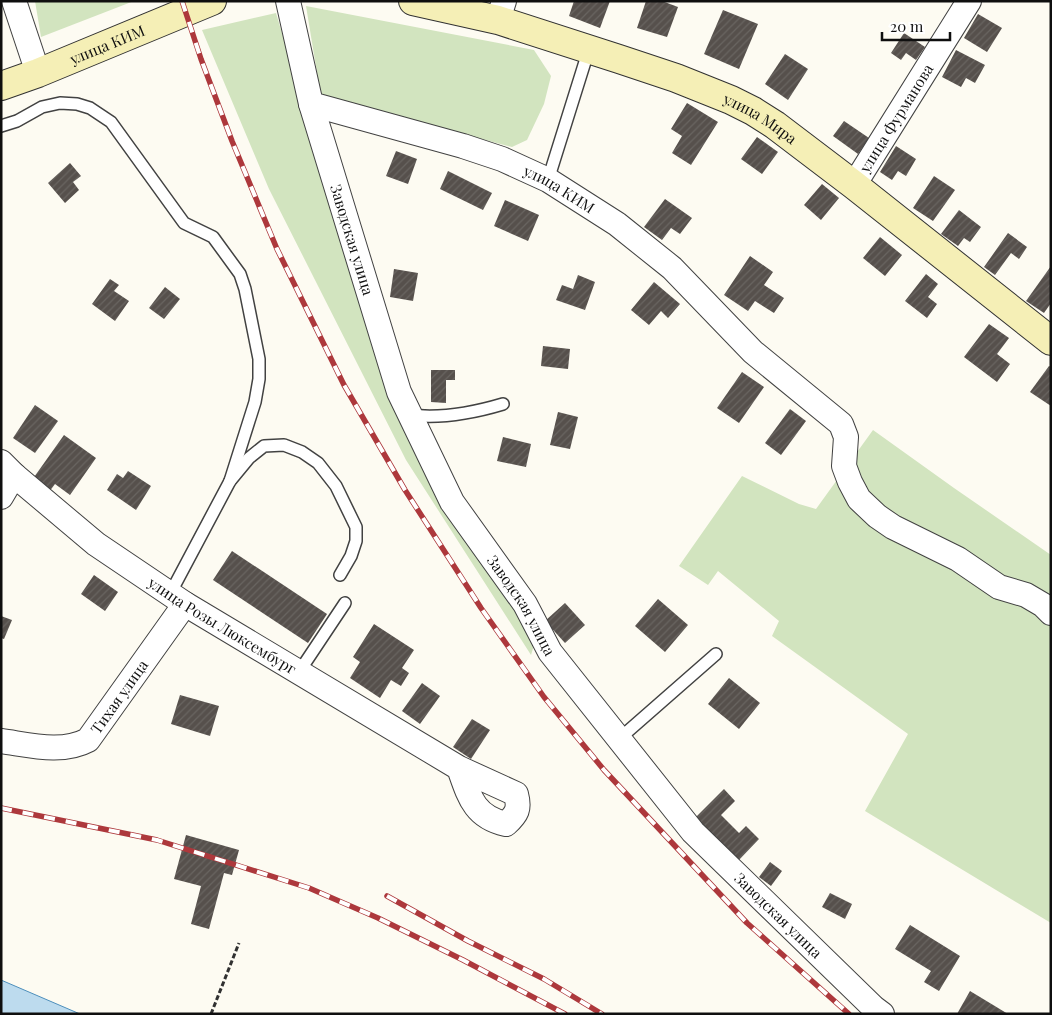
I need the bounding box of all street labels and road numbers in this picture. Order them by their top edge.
street label: улица КИМ [66,20,148,69]
street label: улица Фурманова [854,59,938,177]
street label: улица Мира [720,88,802,149]
street label: улица КИМ [520,160,599,217]
street label: Заводская улица [326,182,379,298]
street label: Заводская улица [483,551,560,659]
street label: улица Розы Люксембург [144,572,300,678]
street label: Тихая улица [86,655,153,737]
street label: Заводская улица [730,868,827,963]

